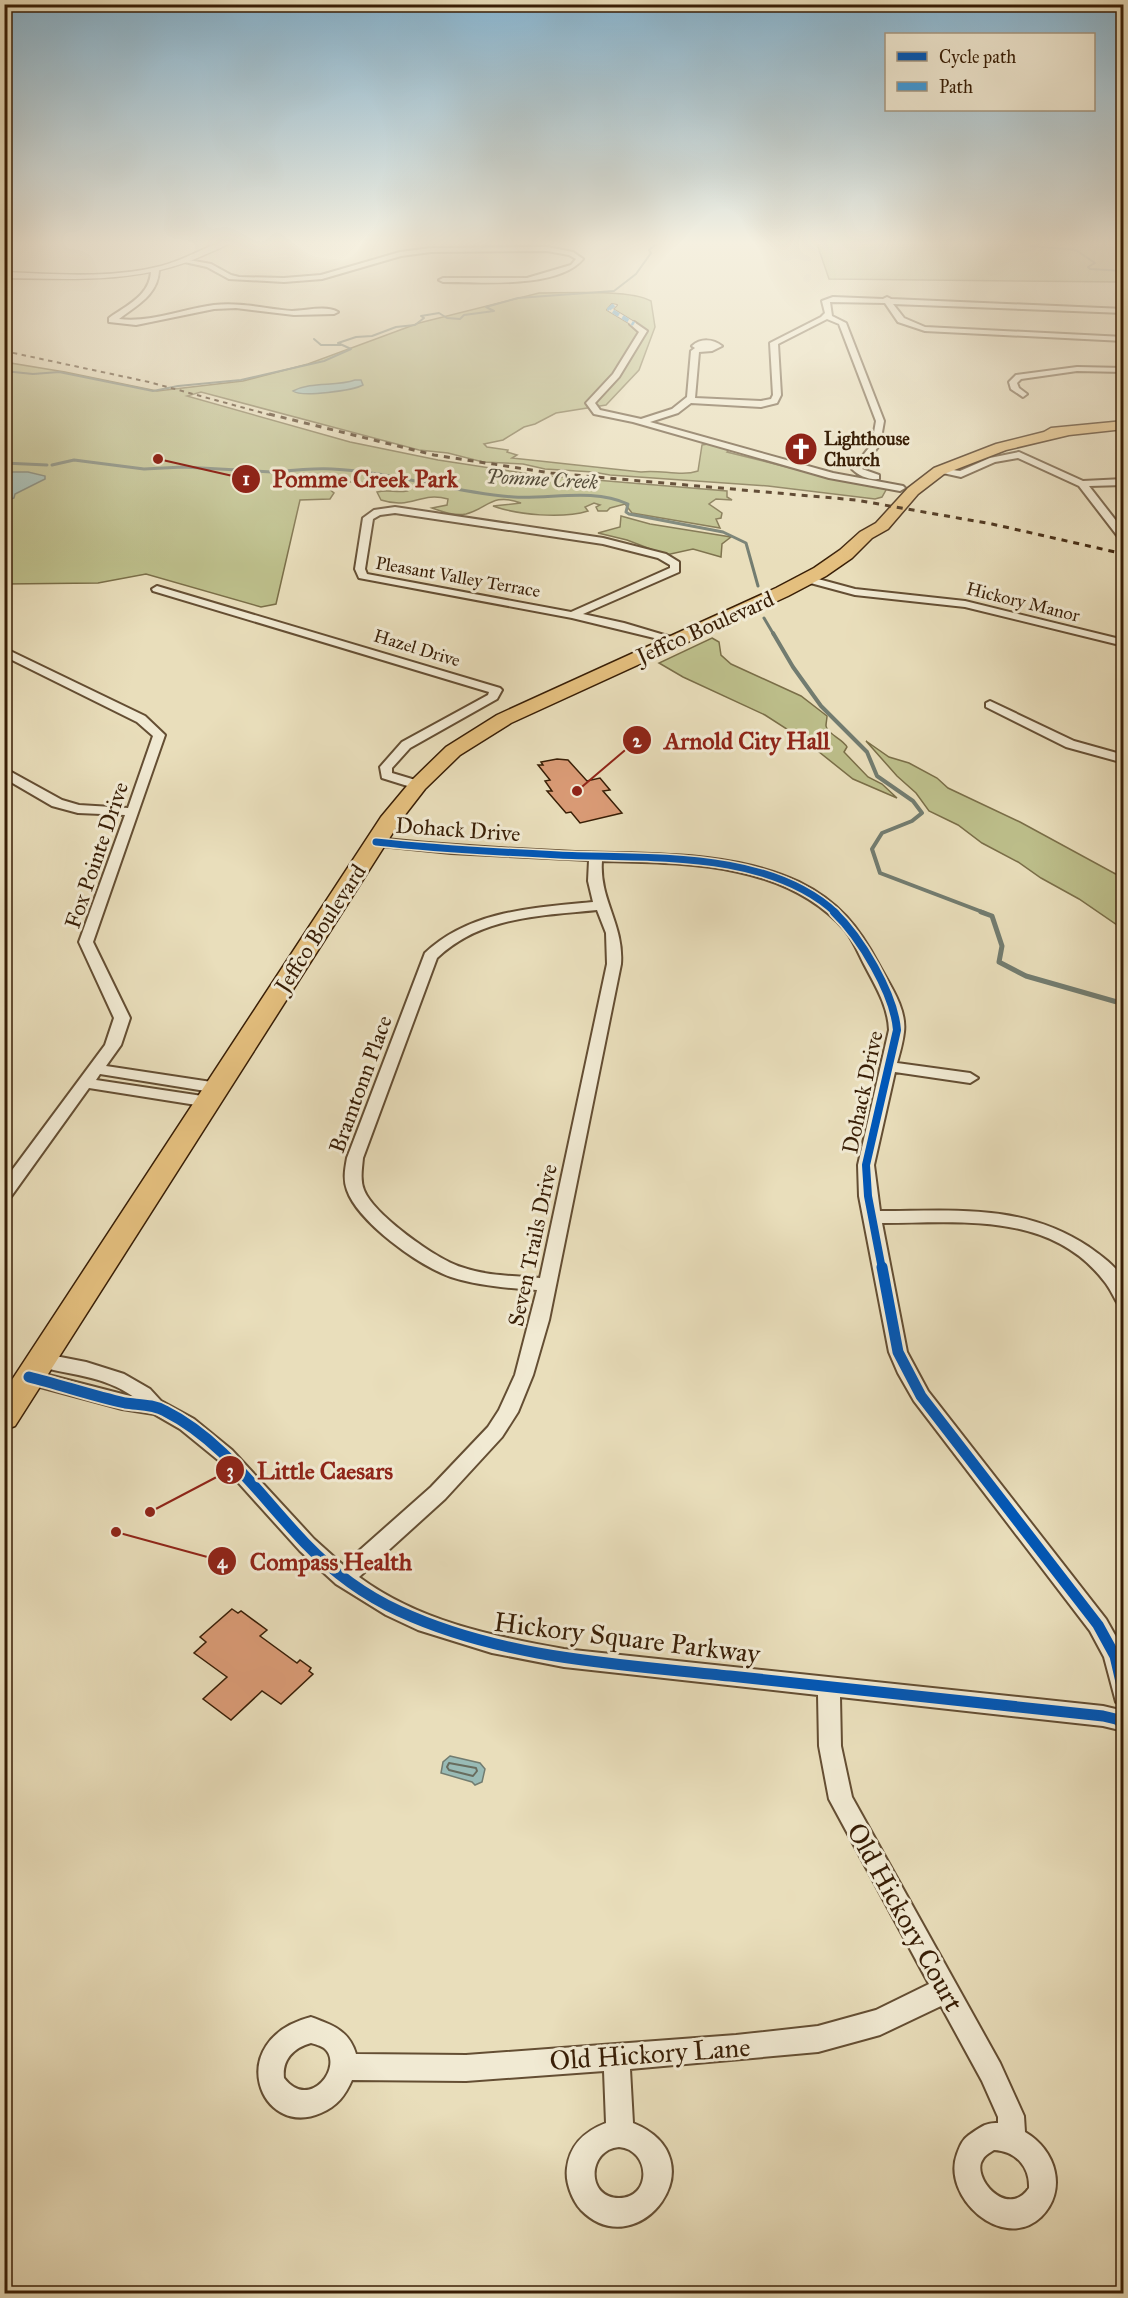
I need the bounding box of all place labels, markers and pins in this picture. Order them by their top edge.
place label: Lighthouse Church [824,428,910,471]
church icon: Lighthouse Church [783,431,819,467]
callout: Pomme Creek Park [231,458,470,500]
callout: Arnold City Hall [622,719,842,761]
callout: Little Caesars [215,1449,405,1491]
callout: Compass Health [207,1540,424,1582]

